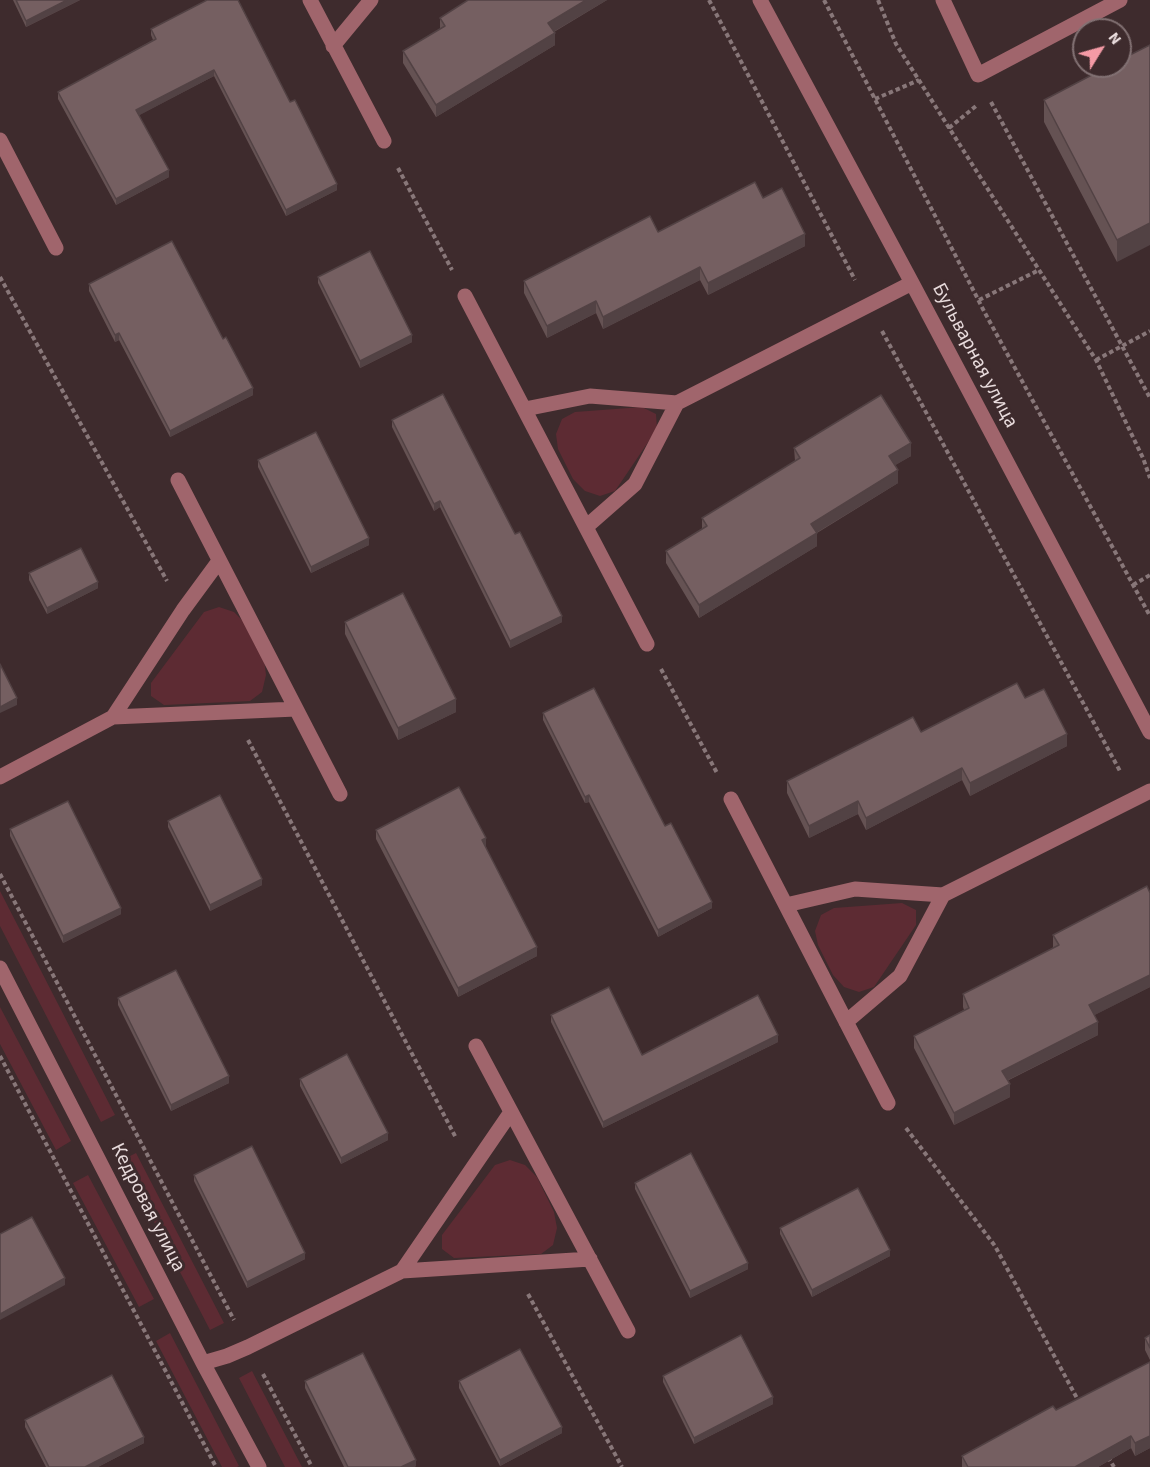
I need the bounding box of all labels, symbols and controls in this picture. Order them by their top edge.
north arrow [1072,18,1132,78]
text: N [1103,27,1127,49]
street label: Бульварная улица [926,280,1022,432]
street label: Кедровая улица [104,1140,190,1276]

